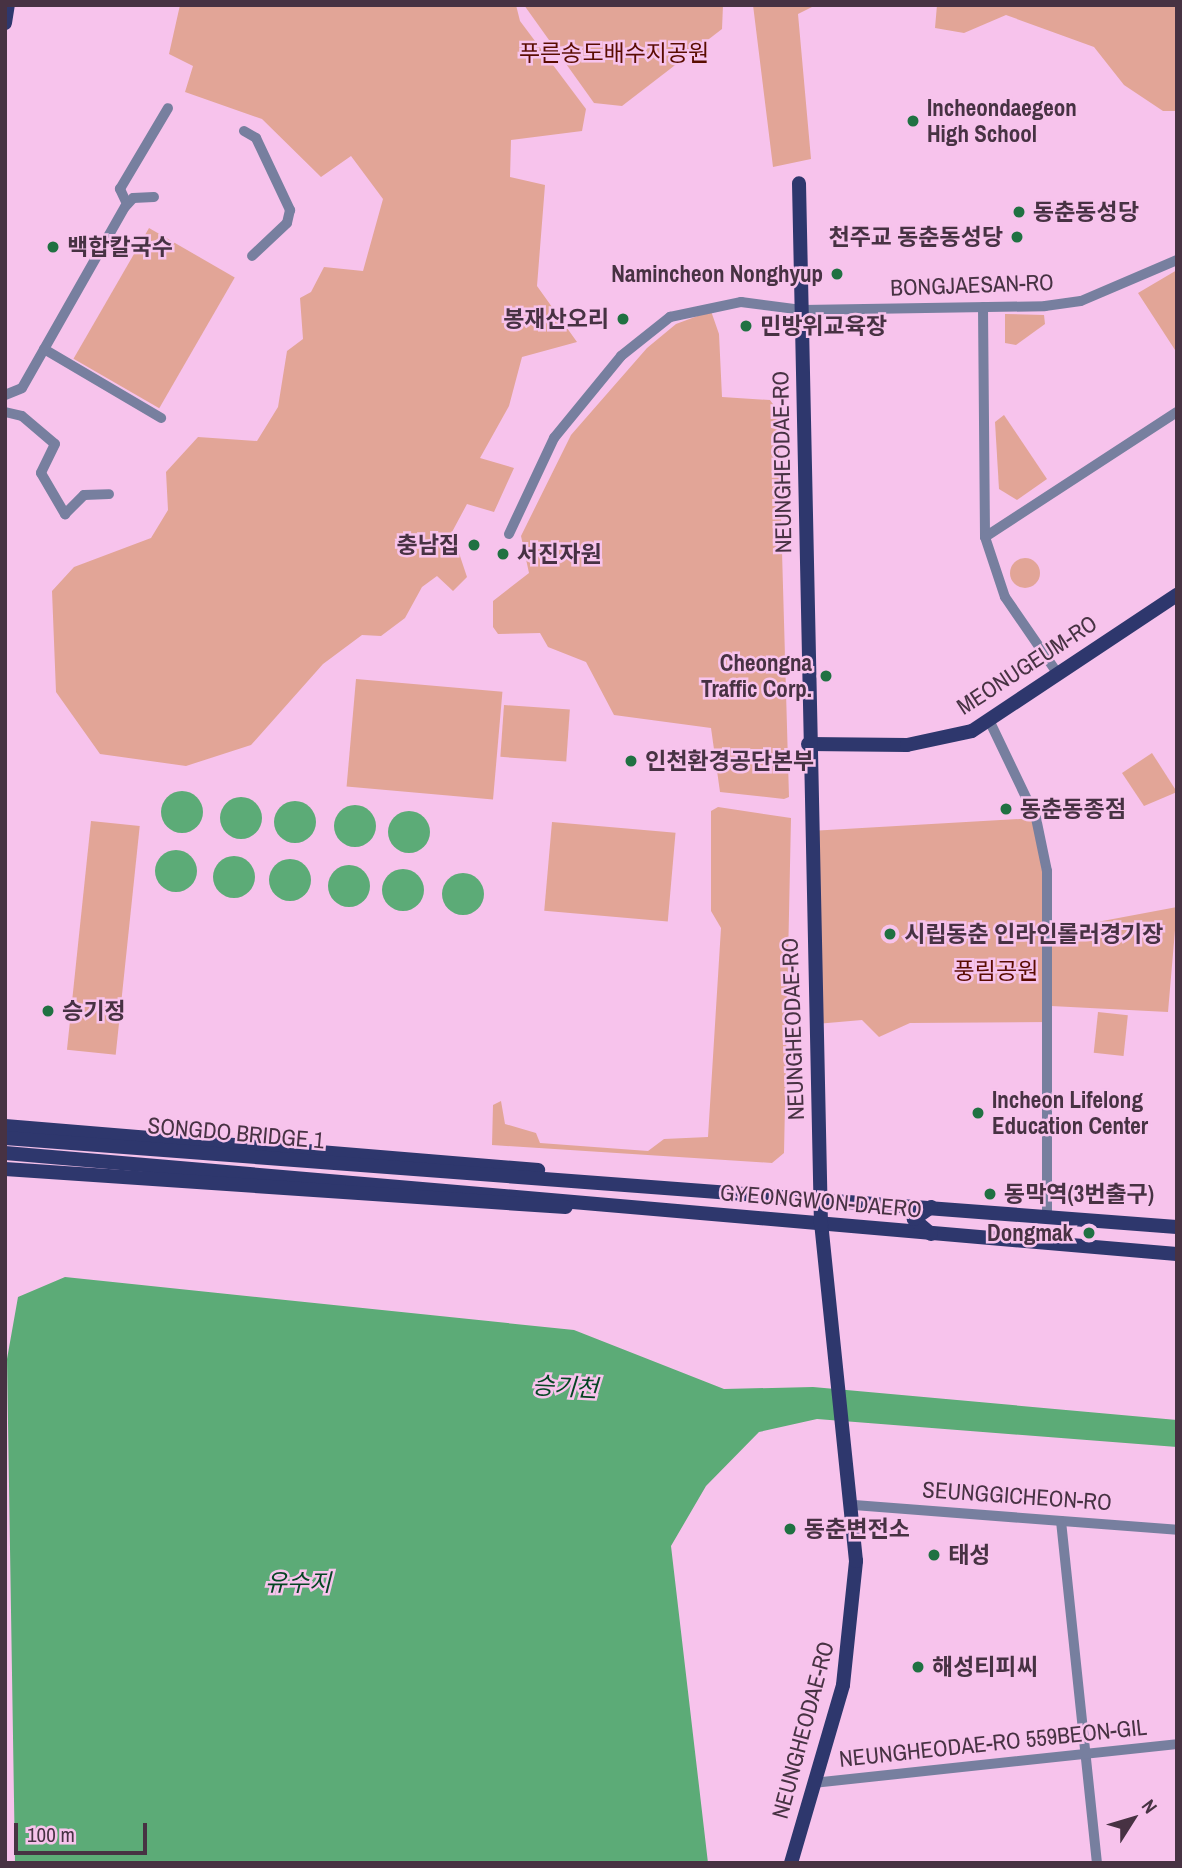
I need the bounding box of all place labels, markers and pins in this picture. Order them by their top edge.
place label: Incheondaegeon High School [927,94,1077,148]
marker: Incheondaegeon High School [905,113,921,129]
place label: 동춘동성당 [1033,198,1139,226]
marker: 동춘동성당 [1011,204,1027,220]
place label: 천주교 동춘동성당 [828,223,1003,251]
marker: 천주교 동춘동성당 [1009,229,1025,245]
place label: 백합칼국수 [67,233,173,261]
marker: 백합칼국수 [45,239,61,255]
place label: Namincheon Nonghyup [611,260,823,288]
marker: Namincheon Nonghyup [829,266,845,282]
place label: 봉재산오리 [503,305,609,333]
marker: 봉재산오리 [615,311,631,327]
place label: 민방위교육장 [760,312,887,340]
marker: 민방위교육장 [738,318,754,334]
place label: 충남집 [397,531,460,559]
marker: 충남집 [466,537,482,553]
place label: 서진자원 [517,540,602,568]
marker: 서진자원 [495,546,511,562]
place label: Cheongna Traffic Corp. [701,649,812,703]
marker: Cheongna Traffic Corp. [818,668,834,684]
place label: 인천환경공단본부 [645,747,814,775]
marker: 인천환경공단본부 [623,753,639,769]
place label: 동춘동종점 [1020,795,1126,823]
marker: 동춘동종점 [998,801,1014,817]
place label: 시립동춘 인라인롤러경기장 [904,920,1163,948]
marker: 시립동춘 인라인롤러경기장 [882,926,898,942]
place label: 승기정 [62,997,125,1025]
marker: 승기정 [40,1003,56,1019]
place label: Incheon Lifelong Education Center [992,1086,1148,1140]
marker: Incheon Lifelong Education Center [970,1105,986,1121]
place label: 동막역(3번출구) [1004,1180,1154,1208]
marker: 동막역(3번출구) [982,1186,998,1202]
place label: Dongmak [987,1219,1073,1247]
marker: Dongmak [1079,1223,1099,1243]
place label: 동춘변전소 [804,1515,910,1543]
marker: 동춘변전소 [782,1521,798,1537]
place label: 태성 [948,1541,990,1569]
marker: 태성 [926,1547,942,1563]
place label: 해성티피씨 [932,1653,1038,1681]
marker: 해성티피씨 [910,1659,926,1675]

